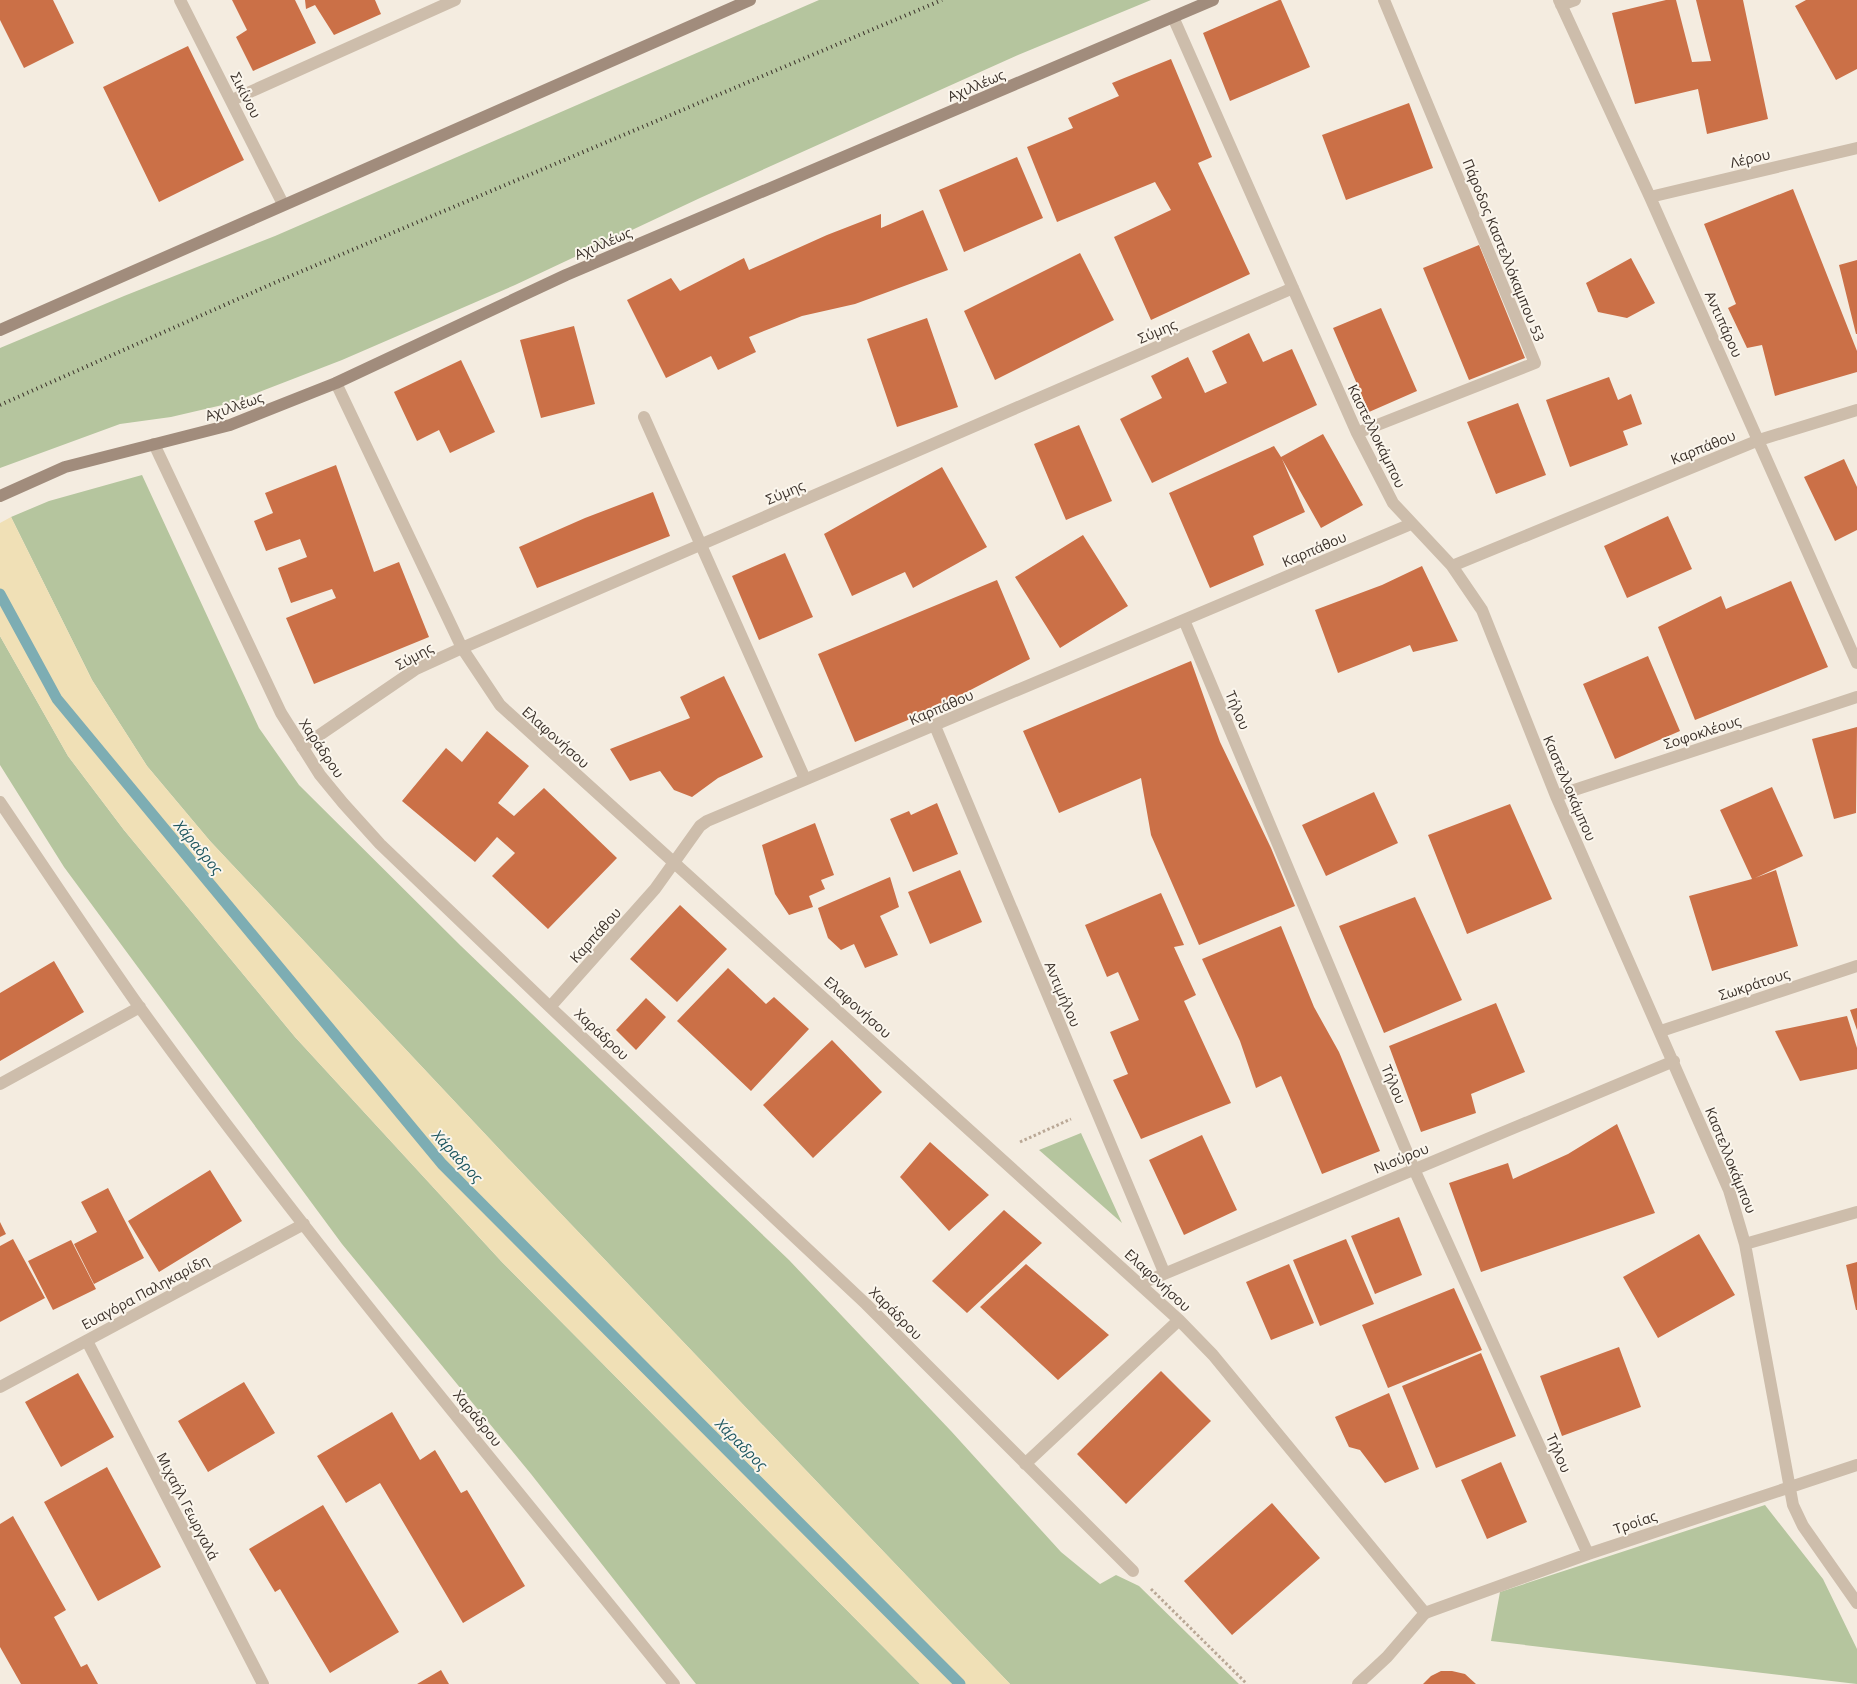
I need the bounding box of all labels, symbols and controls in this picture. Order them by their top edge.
street label: Αχιλλέως [944,64,1008,106]
street label: Σικίνου [226,69,266,121]
street label: Λέρου [1728,144,1772,172]
street label: Πάροδος Καστελλόκαμπου 53 [1459,156,1549,344]
street label: Αχιλλέως [571,222,635,264]
street label: Αντιπάρου [1701,288,1747,360]
street label: Σύμης [1135,314,1180,348]
street label: Καστελλοκάμπου [1344,381,1410,491]
street label: Αχιλλέως [202,387,266,425]
street label: Καρπάθου [1668,425,1738,469]
street label: Σύμης [763,475,808,509]
street label: Καρπάθου [1279,527,1349,571]
street label: Σύμης [392,638,437,674]
street label: Καρπάθου [906,685,976,729]
street label: Τήλου [1221,688,1255,732]
street label: Ελαφονήσου [518,702,594,772]
street label: Σοφοκλέους [1661,711,1743,753]
street label: Χαράδρου [295,715,349,781]
street label: Καστελλοκάμπου [1539,732,1601,844]
water label: Χάραδρος [170,815,228,879]
street label: Καρπάθου [565,903,625,967]
street label: Αντιμήλου [1041,958,1085,1030]
street label: Σωκράτους [1716,964,1792,1004]
street label: Ελαφονήσου [820,972,896,1042]
street label: Χαράδρου [571,1004,633,1064]
street label: Τήλου [1377,1062,1411,1106]
street label: Καστελλοκάμπου [1701,1104,1761,1216]
water label: Χάραδρος [428,1124,488,1187]
street label: Νισύρου [1371,1138,1431,1178]
street label: Ελαφονήσου [1121,1244,1195,1316]
street label: Ευαγόρα Παληκαρίδη [78,1250,212,1334]
street label: Χαράδρου [865,1282,927,1344]
street label: Χαράδρου [449,1386,507,1450]
water label: Χάραδρος [711,1413,772,1474]
street label: Τήλου [1542,1431,1576,1475]
street label: Μιχαήλ Γεωργαλά [153,1449,223,1563]
street label: Τροίας [1611,1506,1659,1538]

